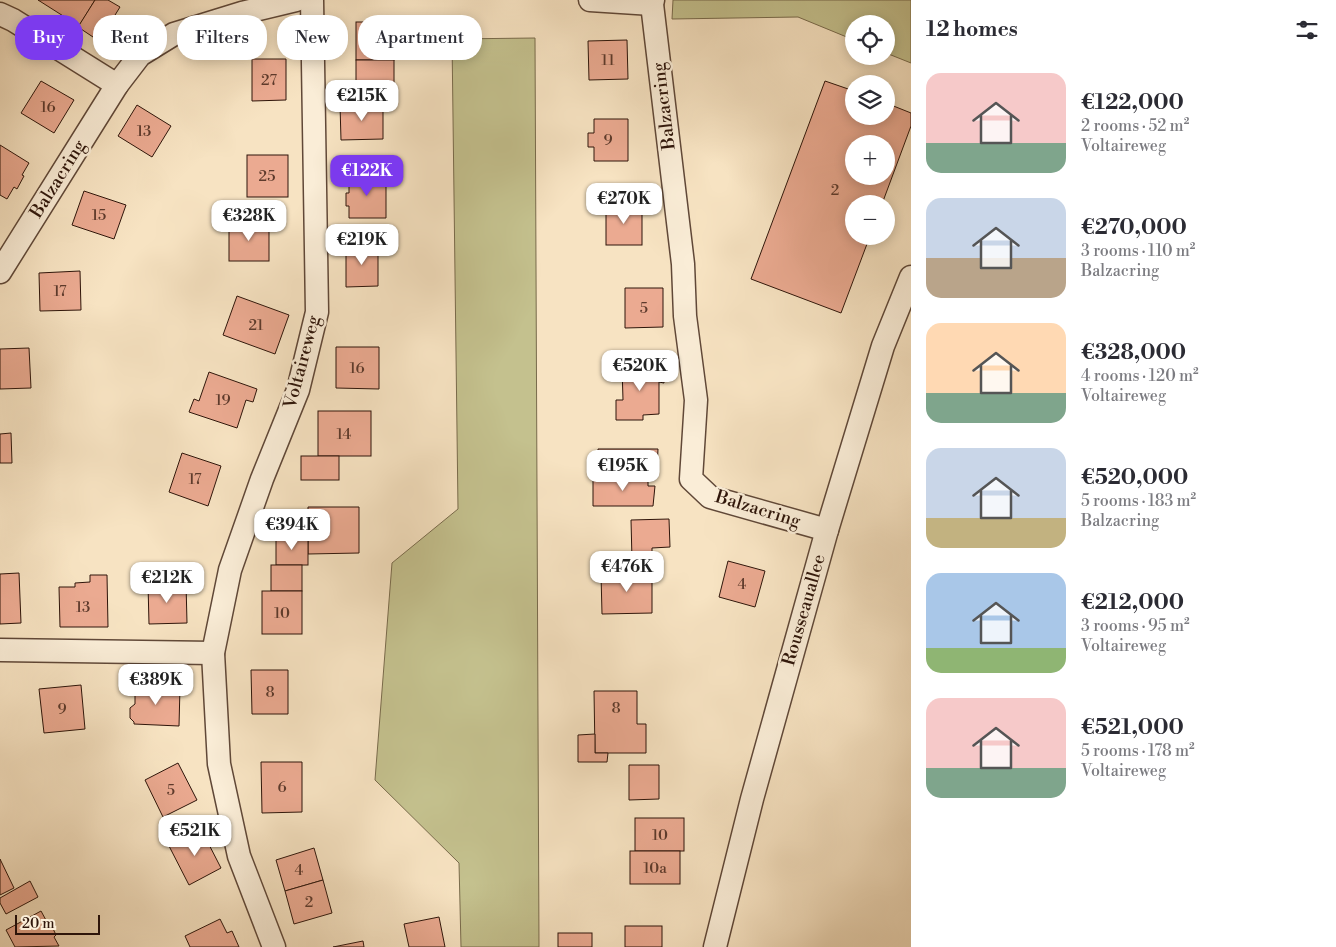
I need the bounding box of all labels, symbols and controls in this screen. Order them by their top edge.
chip: Buy [15,15,83,60]
chip: Rent [93,15,167,60]
chip: Filters [177,15,267,60]
chip: New [277,15,348,60]
chip: Apartment [358,15,482,60]
map controls [845,15,895,245]
button: locate [845,15,895,65]
icon: filters [1293,16,1321,44]
text: 12 homes [926,17,1018,43]
house number: 11 [601,51,615,70]
street label: Balzacring [647,60,681,152]
house number: 27 [261,71,277,90]
button: layers [845,75,895,125]
pin: €215K [327,80,397,122]
text: €215K [336,86,388,106]
text: €122,000 [1081,90,1184,116]
icon: home [966,93,1026,153]
house number: 16 [40,98,56,117]
text: 2 rooms · 52 m² [1081,116,1189,136]
house number: 13 [137,122,151,141]
house number: 9 [603,131,613,150]
street label: Balzacring [24,135,91,223]
button: + [845,135,895,185]
text: Voltaireweg [1081,136,1166,156]
pin: €122K [332,154,402,197]
text: €122K [341,161,393,181]
house number: 25 [259,167,275,186]
house number: 2 [831,181,839,200]
pin: €270K [589,182,659,225]
text: €270K [597,189,651,209]
button: − [845,195,895,245]
pin: €328K [214,200,284,242]
house number: 15 [92,206,106,225]
text: €328K [222,206,276,226]
text: €270,000 [1081,215,1187,241]
icon: home [966,218,1026,278]
pin: €219K [327,224,397,266]
text: €219K [336,230,388,250]
text: 3 rooms · 110 m² [1081,241,1195,261]
text: Balzacring [1081,261,1159,281]
house number: 17 [53,282,67,301]
house number: 5 [640,299,648,318]
street label: Voltaireweg [278,312,326,412]
house number: 21 [248,316,264,335]
text: €328,000 [1081,340,1186,366]
icon: home [966,343,1026,403]
pin: €520K [605,350,675,392]
text: €520K [613,356,667,376]
house number: 16 [349,359,365,378]
text: 4 rooms · 120 m² [1081,366,1199,386]
text: Voltaireweg [1081,386,1166,406]
house number: 19 [215,391,231,410]
house number: 14 [337,425,351,444]
pin: €195K [588,450,658,492]
text: €195K [598,456,648,476]
text: €520,000 [1081,465,1188,491]
icon: home [966,468,1026,528]
house number: 17 [188,470,202,489]
street label: Balzacring [712,485,804,533]
text: 5 rooms · 183 m² [1081,491,1196,511]
pin: €394K [257,508,327,551]
text: Balzacring [1081,511,1159,531]
text: €394K [265,515,319,535]
pin: €476K [592,550,662,593]
street label: Rousseauallee [777,552,831,668]
text: €476K [601,557,653,577]
pin: €212K [132,562,202,604]
text: €212K [141,568,193,588]
house number: 4 [738,575,747,594]
text: €212,000 [1081,590,1184,616]
icon: home [966,593,1026,653]
house number: 13 [76,598,90,617]
house number: 10 [274,604,290,623]
text: 3 rooms · 95 m² [1081,616,1190,636]
text: Voltaireweg [1081,636,1166,656]
pin: €389K [121,664,191,706]
text: €389K [129,670,183,690]
house number: 8 [265,683,275,702]
house number: 8 [611,699,621,718]
house number: 9 [57,700,67,719]
text: €521,000 [1081,715,1184,741]
icon: home [966,718,1026,778]
text: 5 rooms · 178 m² [1081,741,1195,761]
text: Voltaireweg [1081,761,1166,781]
house number: 6 [277,778,287,797]
house number: 5 [167,781,175,800]
pin: €521K [160,814,230,857]
text: €521K [169,821,221,841]
house number: 10 [652,826,668,845]
house number: 10a [643,859,667,878]
house number: 4 [295,861,304,880]
house number: 2 [305,893,313,912]
scale bar [15,912,100,935]
text: 20 m [22,915,54,933]

